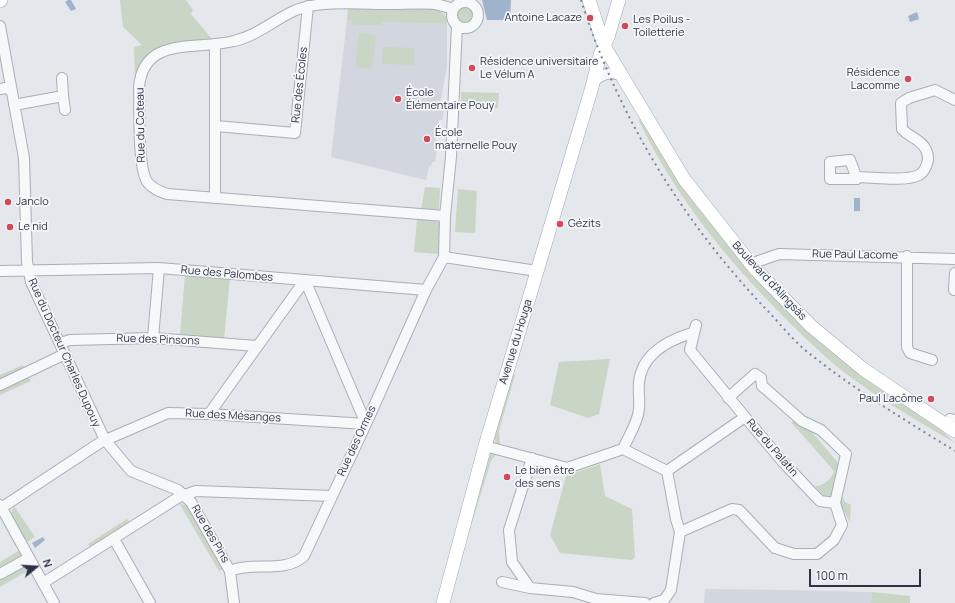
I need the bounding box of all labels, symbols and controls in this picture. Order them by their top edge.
place label: Antoine Lacaze [504,11,582,25]
marker: Antoine Lacaze [585,13,595,23]
place label: Les Poilus - Toiletterie [633,13,690,39]
marker: Les Poilus - Toiletterie [620,21,630,31]
street label: Rue des Écoles [289,46,311,124]
place label: Résidence universitaire Le Vélum A [480,55,598,81]
marker: Résidence universitaire Le Vélum A [467,63,477,73]
place label: Résidence Lacomme [847,66,900,92]
marker: Résidence Lacomme [903,74,913,84]
place label: École Élémentaire Pouy [406,86,494,112]
street label: Rue du Coteau [134,87,148,163]
marker: École Élémentaire Pouy [393,94,403,104]
place label: École maternelle Pouy [435,126,517,152]
marker: École maternelle Pouy [422,134,432,144]
place label: Janclo [16,195,49,209]
marker: Janclo [3,197,13,207]
place label: Gézits [568,217,601,231]
marker: Gézits [555,219,565,229]
place label: Le nid [18,220,48,234]
marker: Le nid [5,222,15,232]
street label: Boulevard d'Alingsäs [729,239,809,323]
street label: Rue Paul Lacome [812,248,898,262]
street label: Rue des Palombes [180,263,274,285]
street label: Rue du Docteur Charles Dupouy [25,277,103,429]
street label: Avenue du Houga [497,298,535,386]
street label: Rue des Pinsons [116,332,200,348]
place label: Paul Lacôme [859,392,923,406]
marker: Paul Lacôme [926,394,936,404]
street label: Rue des Ormes [335,404,379,478]
street label: Rue des Mésanges [185,407,281,425]
street label: Rue du Palatin [743,416,801,480]
place label: Le bien être des sens [515,464,574,490]
marker: Le bien être des sens [502,472,512,482]
street label: Rue des Pins [188,503,232,565]
north arrow [16,547,56,587]
text: N [40,557,56,569]
scale bar [811,561,923,587]
text: 100 m [816,567,848,584]

